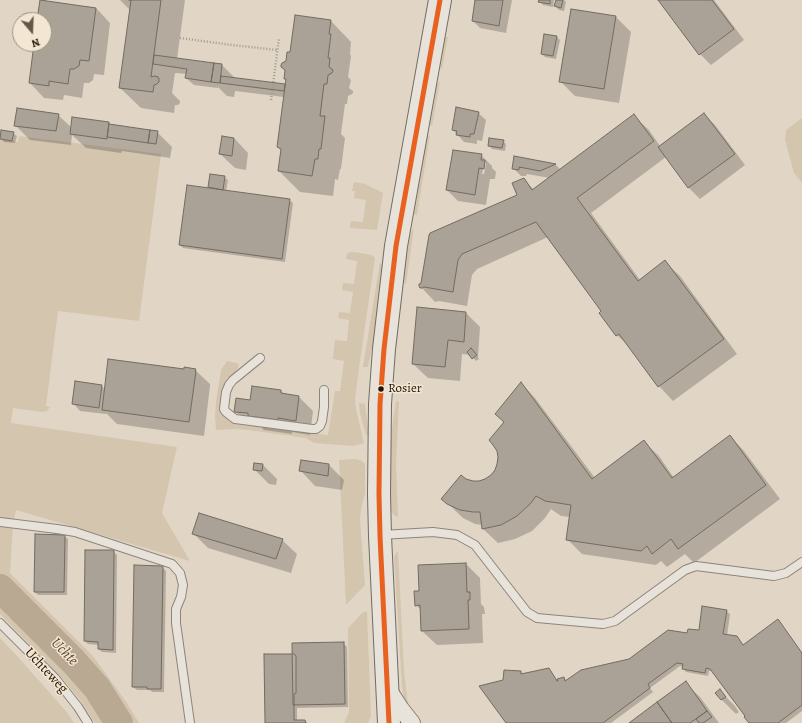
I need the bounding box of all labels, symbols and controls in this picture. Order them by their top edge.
north arrow [12,12,52,52]
text: N [30,34,42,51]
place label: Rosier [388,381,422,397]
marker: Rosier [376,384,386,394]
water label: Uchte [47,634,81,670]
street label: Uchteweg [21,645,71,697]

